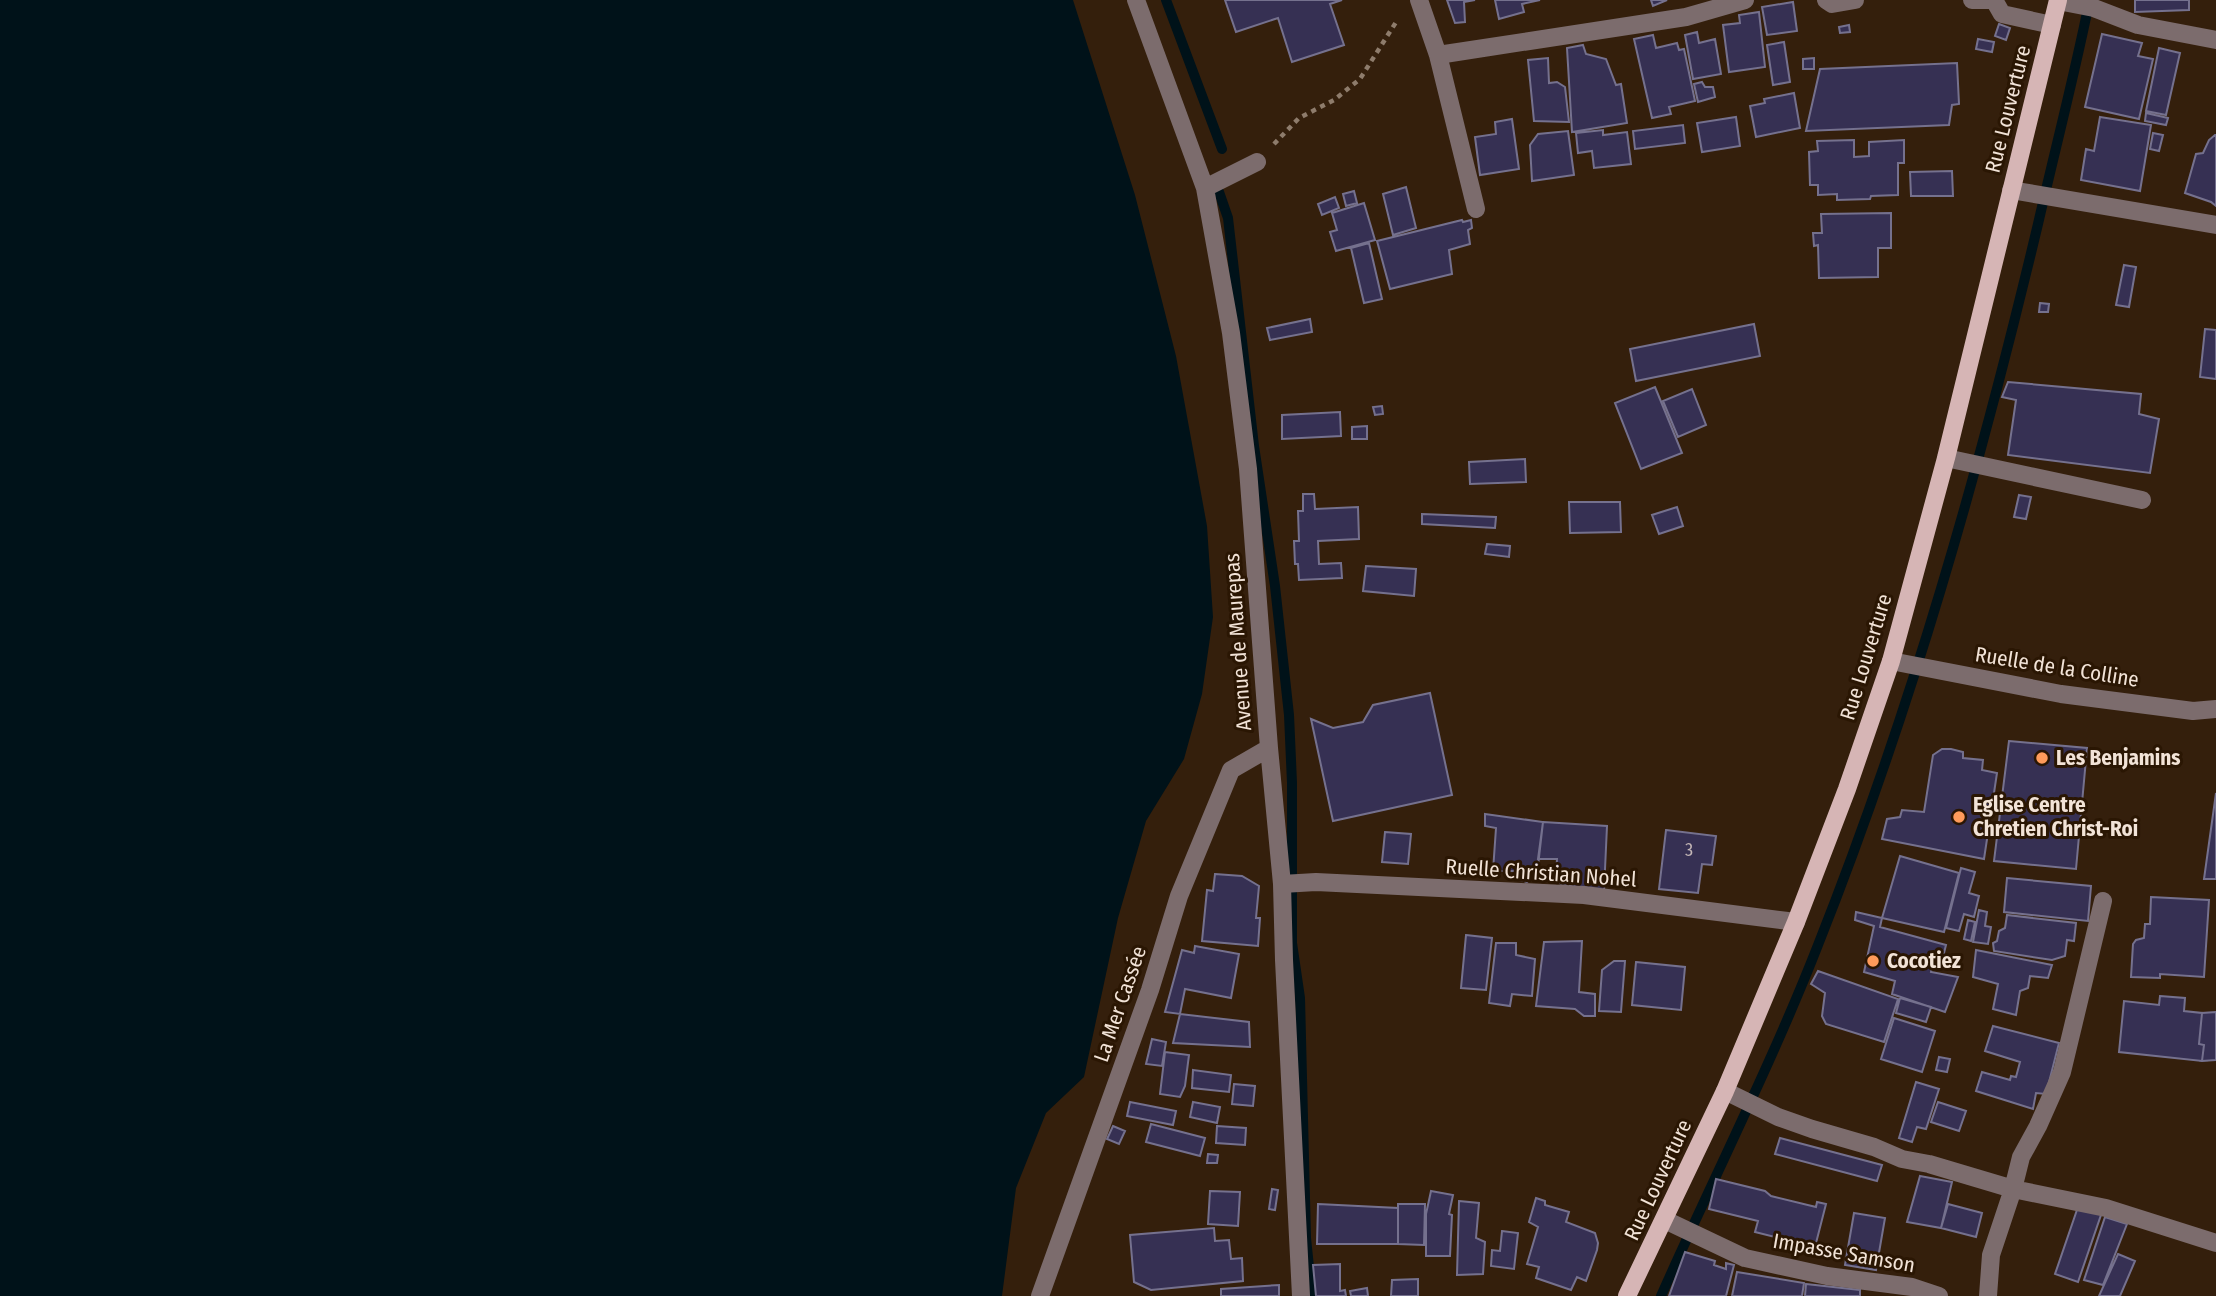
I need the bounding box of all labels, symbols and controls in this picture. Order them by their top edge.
street label: Rue Louverture [1980,43,2036,175]
street label: Avenue de Maurepas [1219,552,1257,732]
street label: Rue Louverture [1834,591,1898,723]
street label: Ruelle de la Colline [1973,641,2141,693]
place label: Les Benjamins [2056,745,2181,771]
marker: Les Benjamins [2034,750,2050,766]
place label: Eglise Centre Chretien Christ-Roi [1973,792,2138,842]
marker: Eglise Centre Chretien Christ-Roi [1951,809,1967,825]
house number: 3 [1685,839,1693,861]
street label: Ruelle Christian Nohel [1445,853,1638,893]
street label: La Mer Cassée [1088,943,1152,1065]
place label: Cocotiez [1887,948,1961,974]
marker: Cocotiez [1865,953,1881,969]
street label: Rue Louverture [1619,1115,1697,1245]
street label: Impasse Samson [1771,1228,1917,1278]

